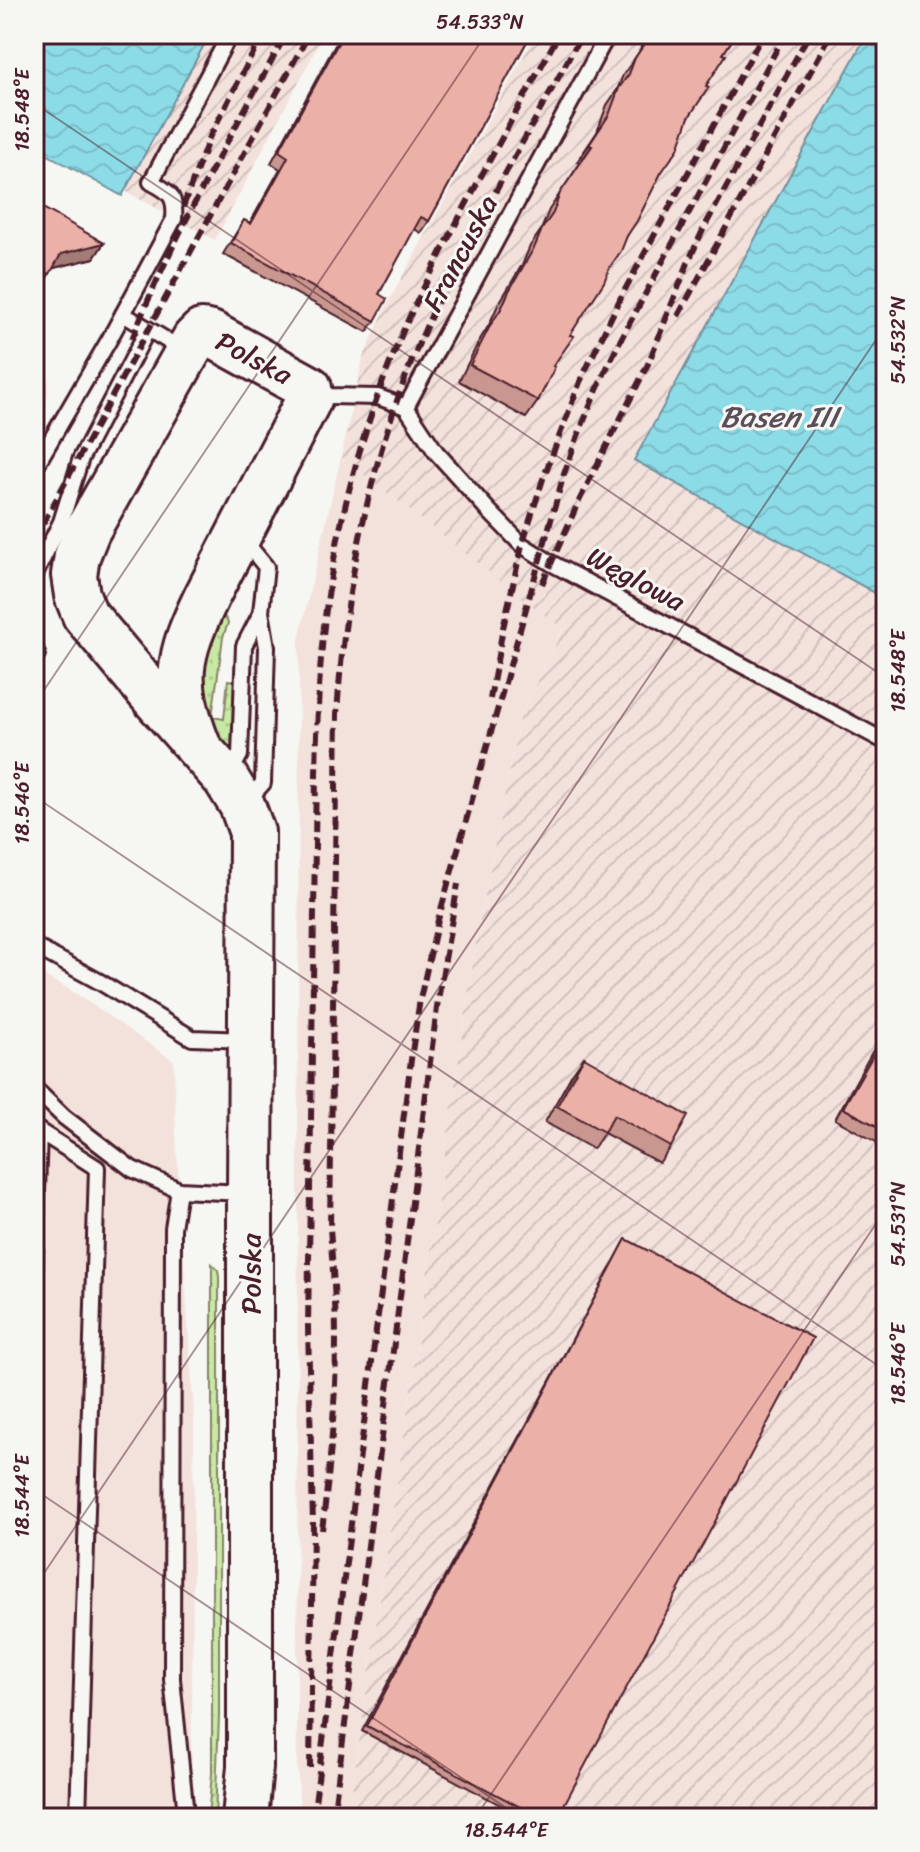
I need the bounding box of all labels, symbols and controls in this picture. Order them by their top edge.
text: 54.533°N [436,5,524,40]
text: 18.548°E [5,67,40,152]
street label: Francuska [409,186,511,320]
text: 54.532°N [881,296,916,384]
street label: Polska [207,317,302,399]
water label: Basen III [720,390,843,444]
street label: Węglowa [578,533,695,626]
text: 18.548°E [881,628,916,713]
text: 18.546°E [5,760,40,844]
text: 54.531°N [881,1181,916,1266]
street label: Polska [226,1233,275,1315]
text: 18.546°E [881,1321,916,1405]
text: 18.544°E [5,1452,40,1538]
text: 18.544°E [464,1813,550,1848]

